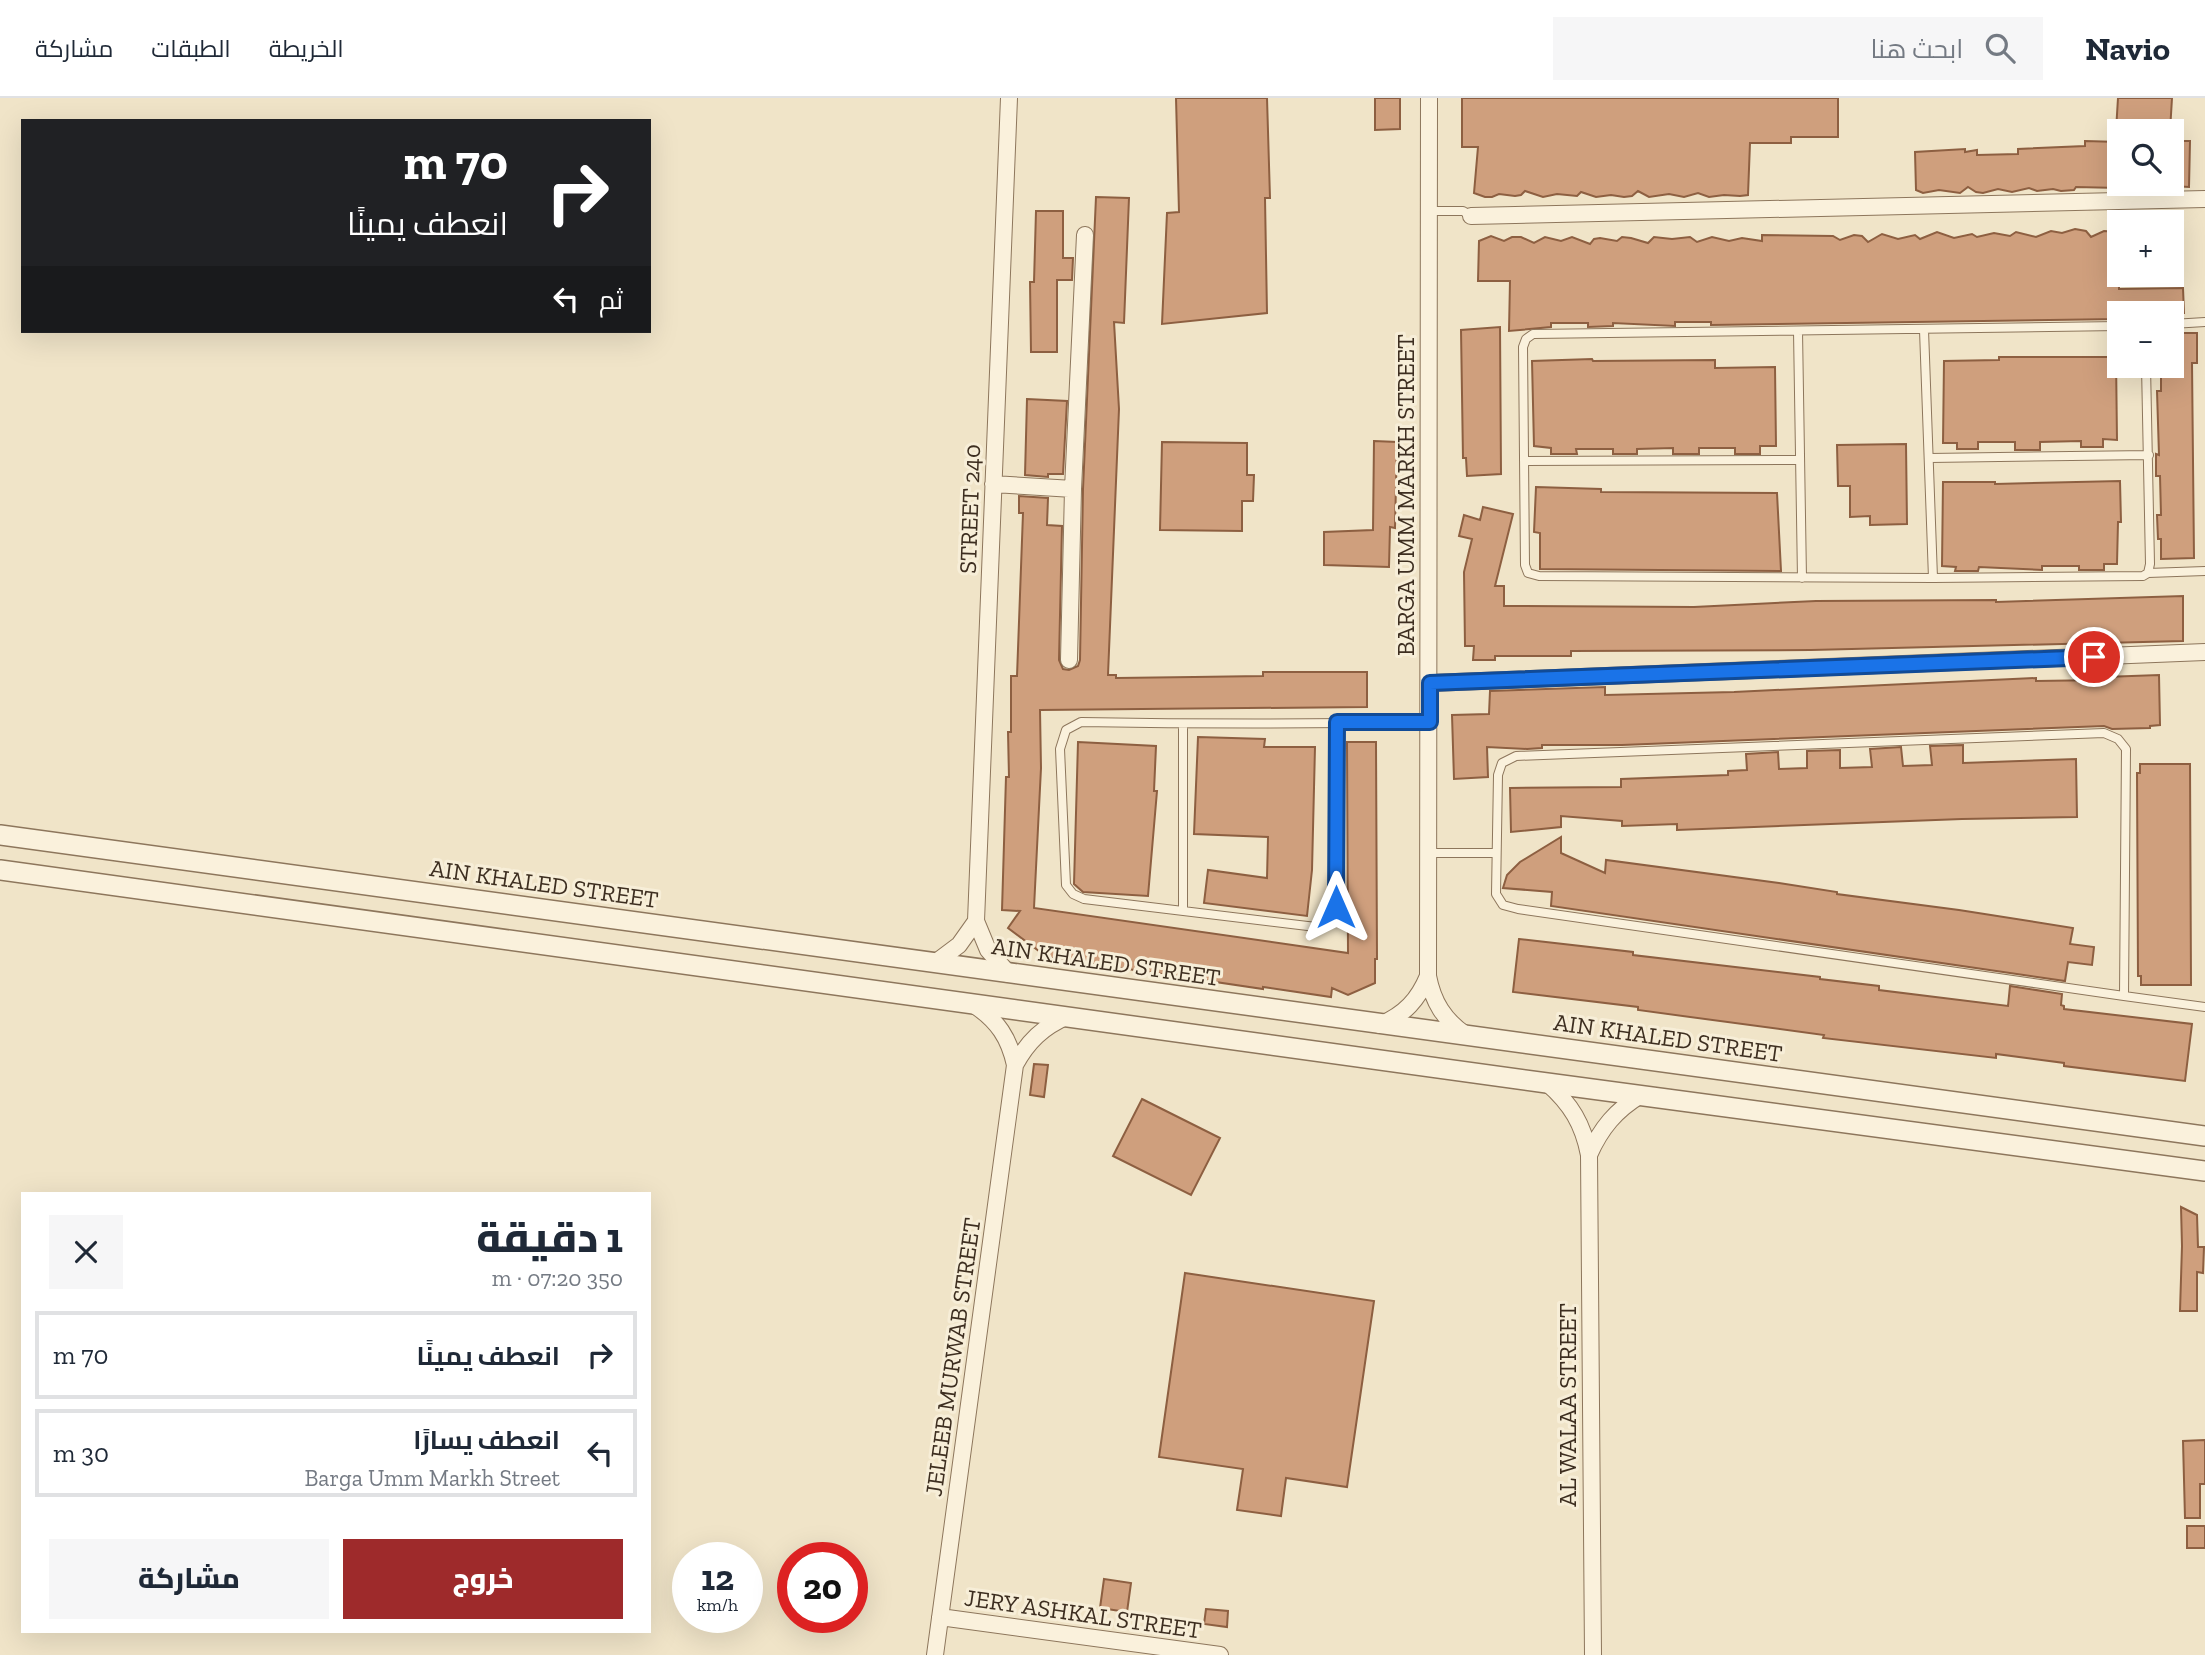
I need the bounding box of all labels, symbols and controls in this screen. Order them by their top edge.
search box [1553,17,2043,80]
icon: search [1981,29,2019,67]
text: Navio [2085,29,2170,68]
text: ابحث هنا [1870,33,1963,65]
text: مشاركة [35,34,113,63]
text: الطبقات [151,34,231,63]
text: الخريطة [269,34,344,63]
map controls [2107,119,2184,378]
button: search [2107,119,2184,196]
text: 70 m [403,133,508,192]
icon: right [532,147,623,238]
text: انعطف يمينًا [347,205,508,243]
button: + [2107,210,2184,287]
icon: left [547,280,585,318]
text: ثم [599,284,623,316]
button: − [2107,301,2184,378]
street label: BARGA UMM MARKH STREET [1391,334,1420,656]
street label: STREET 240 [953,444,986,574]
pin [2064,627,2124,687]
icon: arrive [2075,638,2113,676]
street label: AIN KHALED STREET [428,853,660,914]
position arrow [1299,870,1373,944]
street label: AIN KHALED STREET [990,931,1222,992]
street label: AIN KHALED STREET [1552,1007,1784,1068]
text: 1 دقيقة [476,1212,623,1263]
button: close [49,1215,123,1289]
street label: JELEEB MURWAB STREET [919,1216,986,1498]
text: 350 m · 07:20 [492,1264,623,1292]
street label: AL WALAA STREET [1553,1303,1582,1507]
icon: right [581,1336,619,1374]
text: 70 m [53,1339,109,1371]
text: انعطف يمينًا [417,1340,560,1372]
text: انعطف يسارًا [413,1424,560,1456]
icon: left [581,1434,619,1472]
text: 30 m [53,1437,109,1469]
text: Barga Umm Markh Street [304,1464,560,1492]
button: مشاركة [49,1539,329,1619]
button: خروج [343,1539,623,1619]
speed limit sign: 20 [777,1542,868,1633]
text: 12 [701,1557,734,1599]
street label: JERY ASHKAL STREET [963,1583,1204,1645]
text: km/h [697,1594,738,1616]

